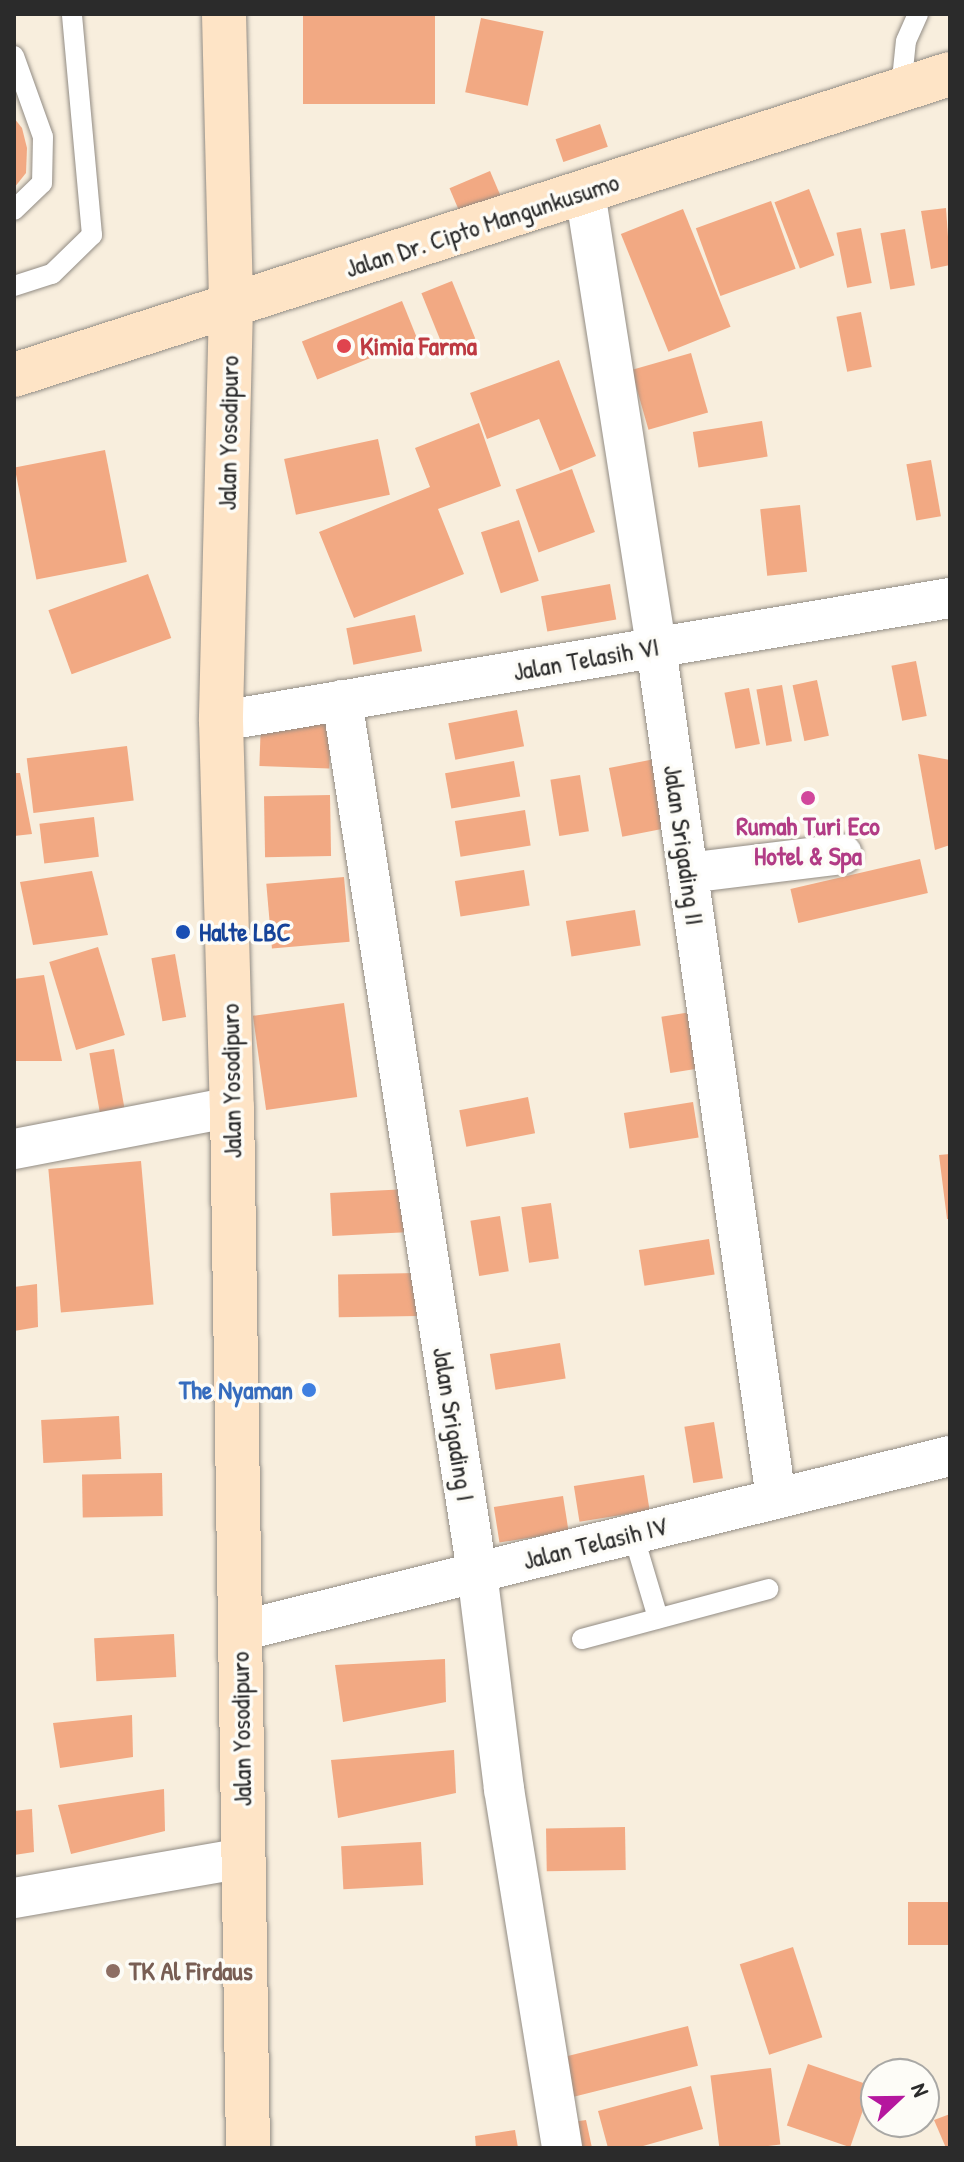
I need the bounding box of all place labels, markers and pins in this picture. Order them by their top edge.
place label: Kimia Farma [360,330,477,362]
marker: Kimia Farma [335,337,353,355]
marker: Rumah Turi Eco Hotel & Spa [799,789,817,807]
place label: Rumah Turi Eco Hotel & Spa [736,810,880,872]
place label: Halte LBC [199,916,291,948]
marker: Halte LBC [174,923,192,941]
place label: The Nyaman [179,1374,293,1406]
marker: The Nyaman [300,1381,318,1399]
place label: TK Al Firdaus [129,1955,253,1987]
marker: TK Al Firdaus [104,1962,122,1980]

